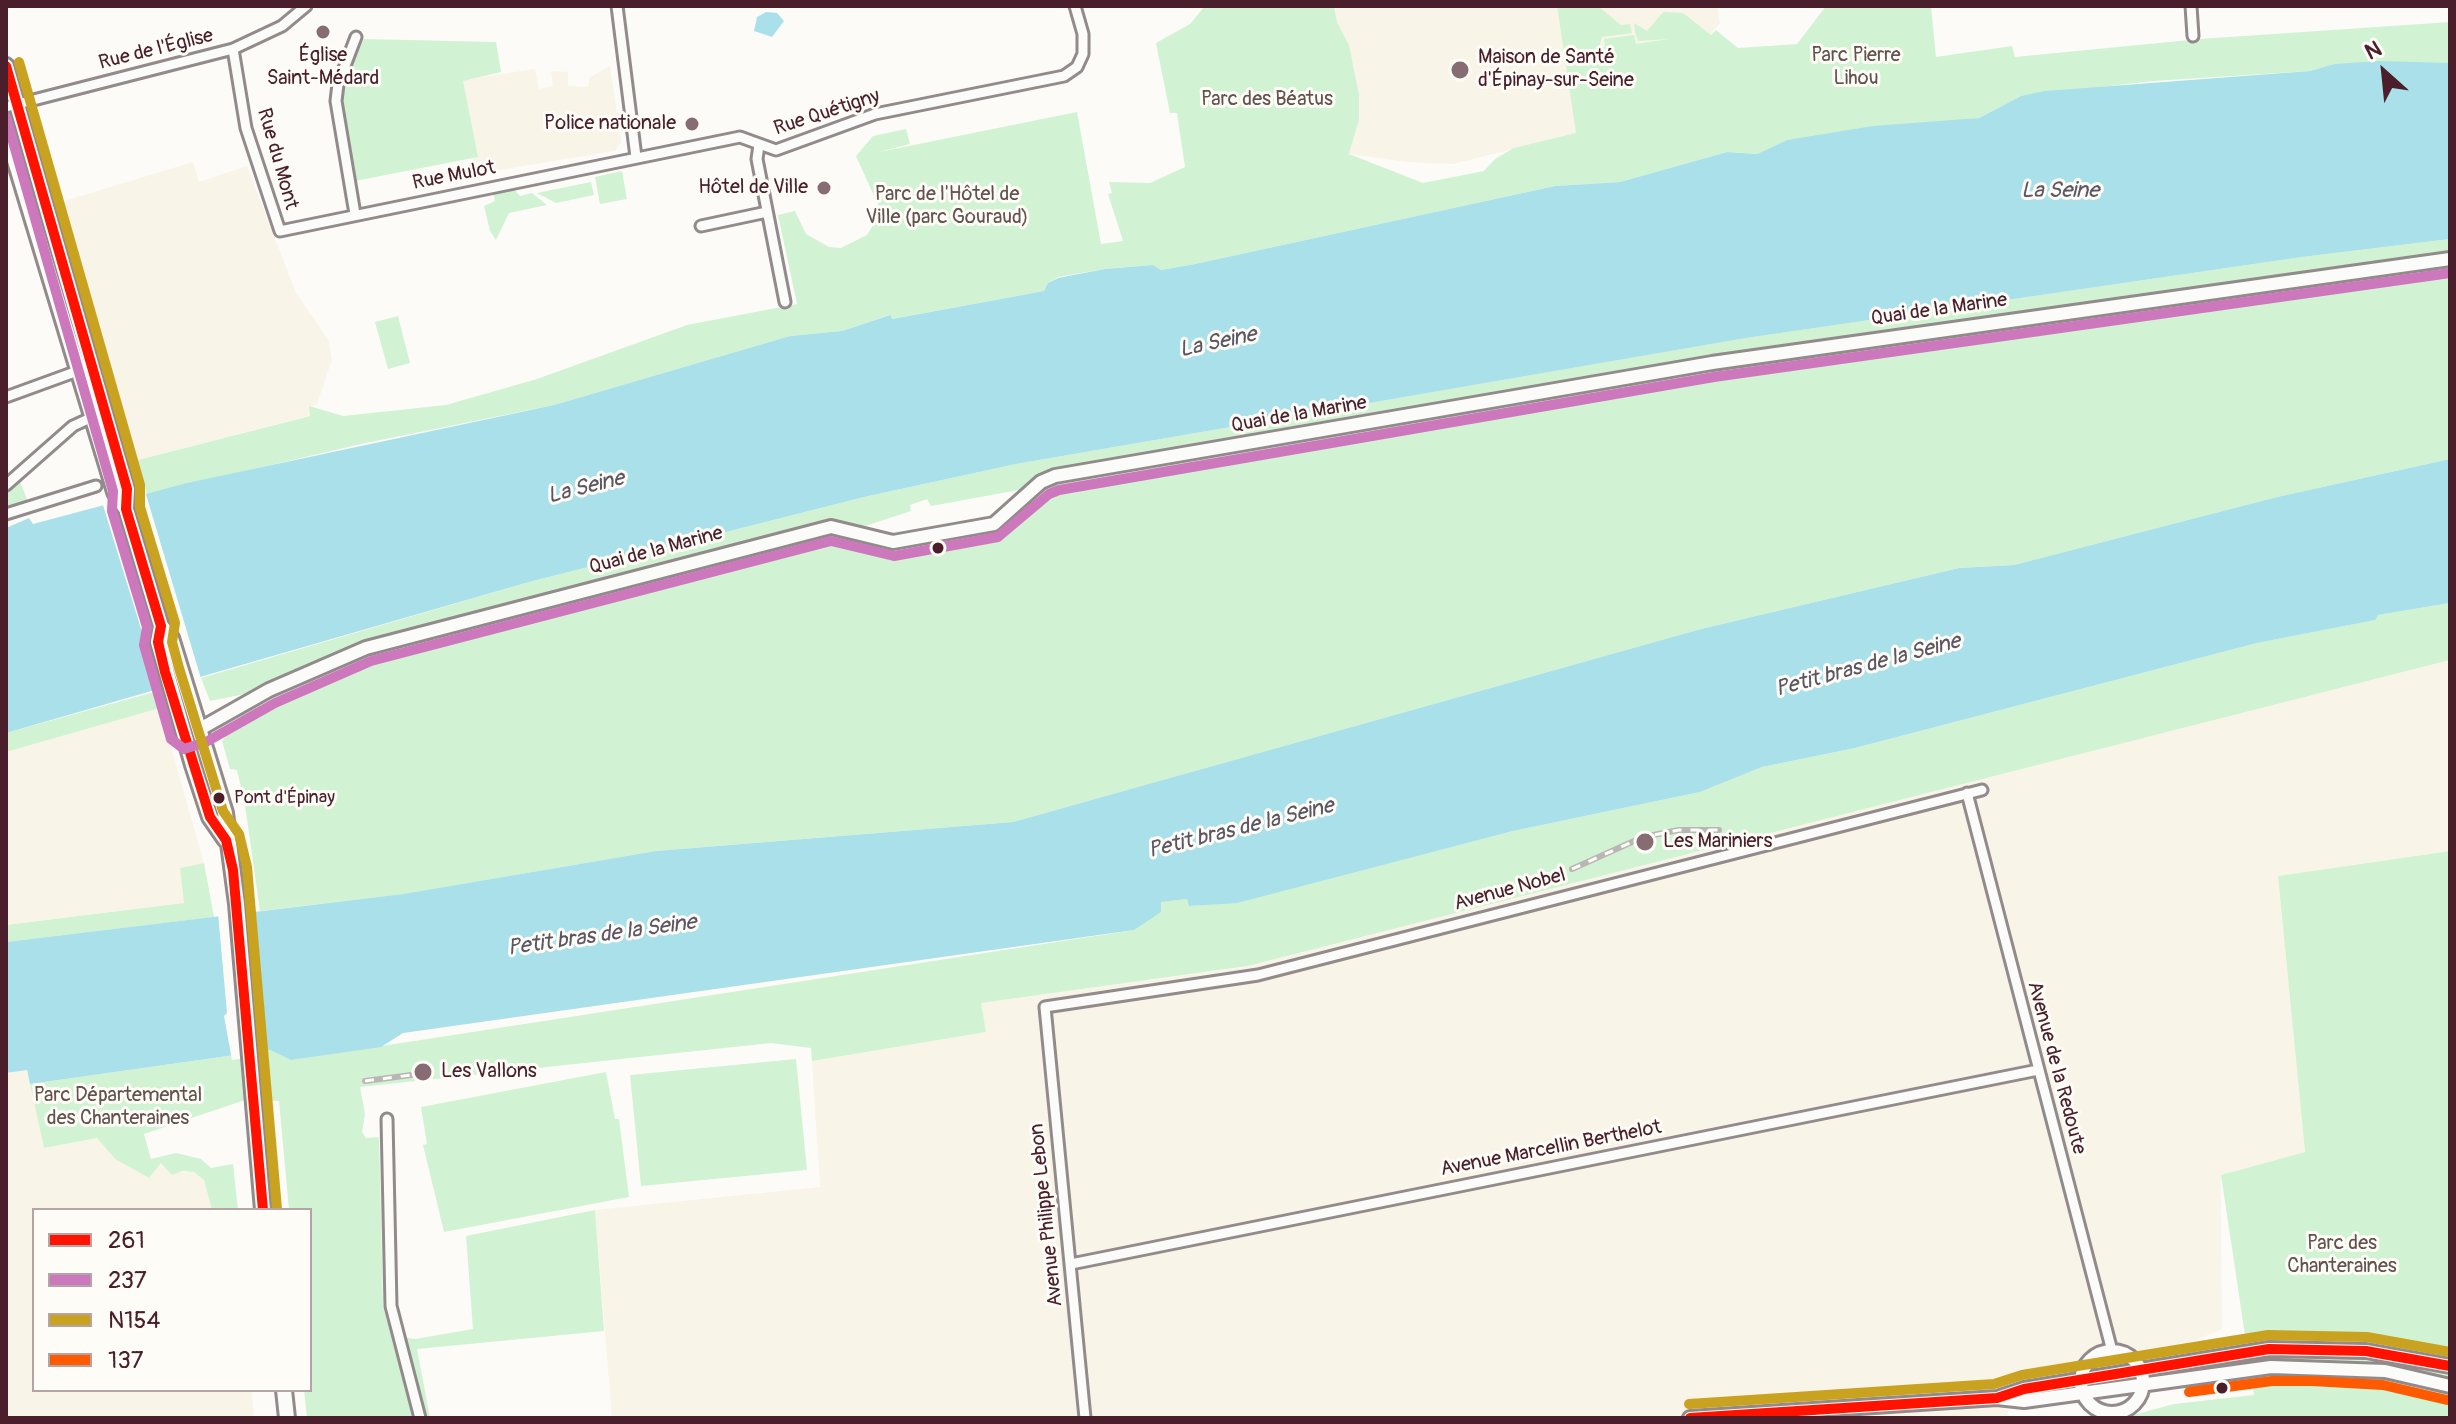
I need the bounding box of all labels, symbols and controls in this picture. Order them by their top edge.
marker: Église Saint-Médard [314,23,332,41]
street label: Rue de l'Église [96,24,216,76]
north arrow [2344,32,2424,112]
text: N [2360,35,2386,66]
place label: Église Saint-Médard [267,44,379,91]
park label: Parc Pierre Lihou [1811,44,1901,91]
place label: Maison de Santé d'Épinay-sur-Seine [1478,46,1634,93]
marker: Maison de Santé d'Épinay-sur-Seine [1449,59,1471,81]
street label: Rue Quétigny [771,85,883,141]
park label: Parc des Béatus [1201,88,1333,112]
street label: Rue du Mont [251,106,303,212]
place label: Police nationale [544,112,676,136]
marker: Police nationale [683,115,701,133]
street label: Rue Mulot [411,156,497,196]
place label: Hôtel de Ville [698,176,808,200]
water label: La Seine [2021,178,2099,204]
marker: Hôtel de Ville [815,179,833,197]
park label: Parc de l'Hôtel de Ville (parc Gouraud) [866,183,1028,230]
street label: Quai de la Marine [1869,289,2009,331]
water label: La Seine [1177,322,1259,364]
street label: Quai de la Marine [1229,391,1369,439]
water label: La Seine [545,466,627,510]
street label: Quai de la Marine [587,522,725,580]
unlabelled marker [930,540,946,556]
water label: Petit bras de la Seine [1773,629,1963,703]
place label: Pont d'Épinay [234,787,335,809]
marker: Pont d'Épinay [211,790,227,806]
water label: Petit bras de la Seine [1145,793,1337,865]
place label: Les Mariniers [1663,830,1772,854]
marker: Les Mariniers [1634,831,1656,853]
street label: Avenue Nobel [1452,864,1568,916]
water label: Petit bras de la Seine [506,910,698,962]
street label: Avenue de la Redoute [2021,979,2091,1157]
place label: Les Vallons [441,1060,537,1084]
marker: Les Vallons [412,1061,434,1083]
park label: Parc Départemental des Chanteraines [34,1084,202,1131]
street label: Avenue Marcellin Berthelot [1439,1116,1663,1182]
street label: Avenue Philippe Lebon [1025,1122,1069,1308]
legend [32,1208,312,1392]
text: 261 [108,1226,145,1255]
park label: Parc des Chanteraines [2287,1232,2397,1279]
text: 237 [108,1266,147,1295]
text: N154 [108,1306,161,1335]
text: 137 [108,1346,143,1375]
unlabelled marker [2214,1380,2230,1396]

